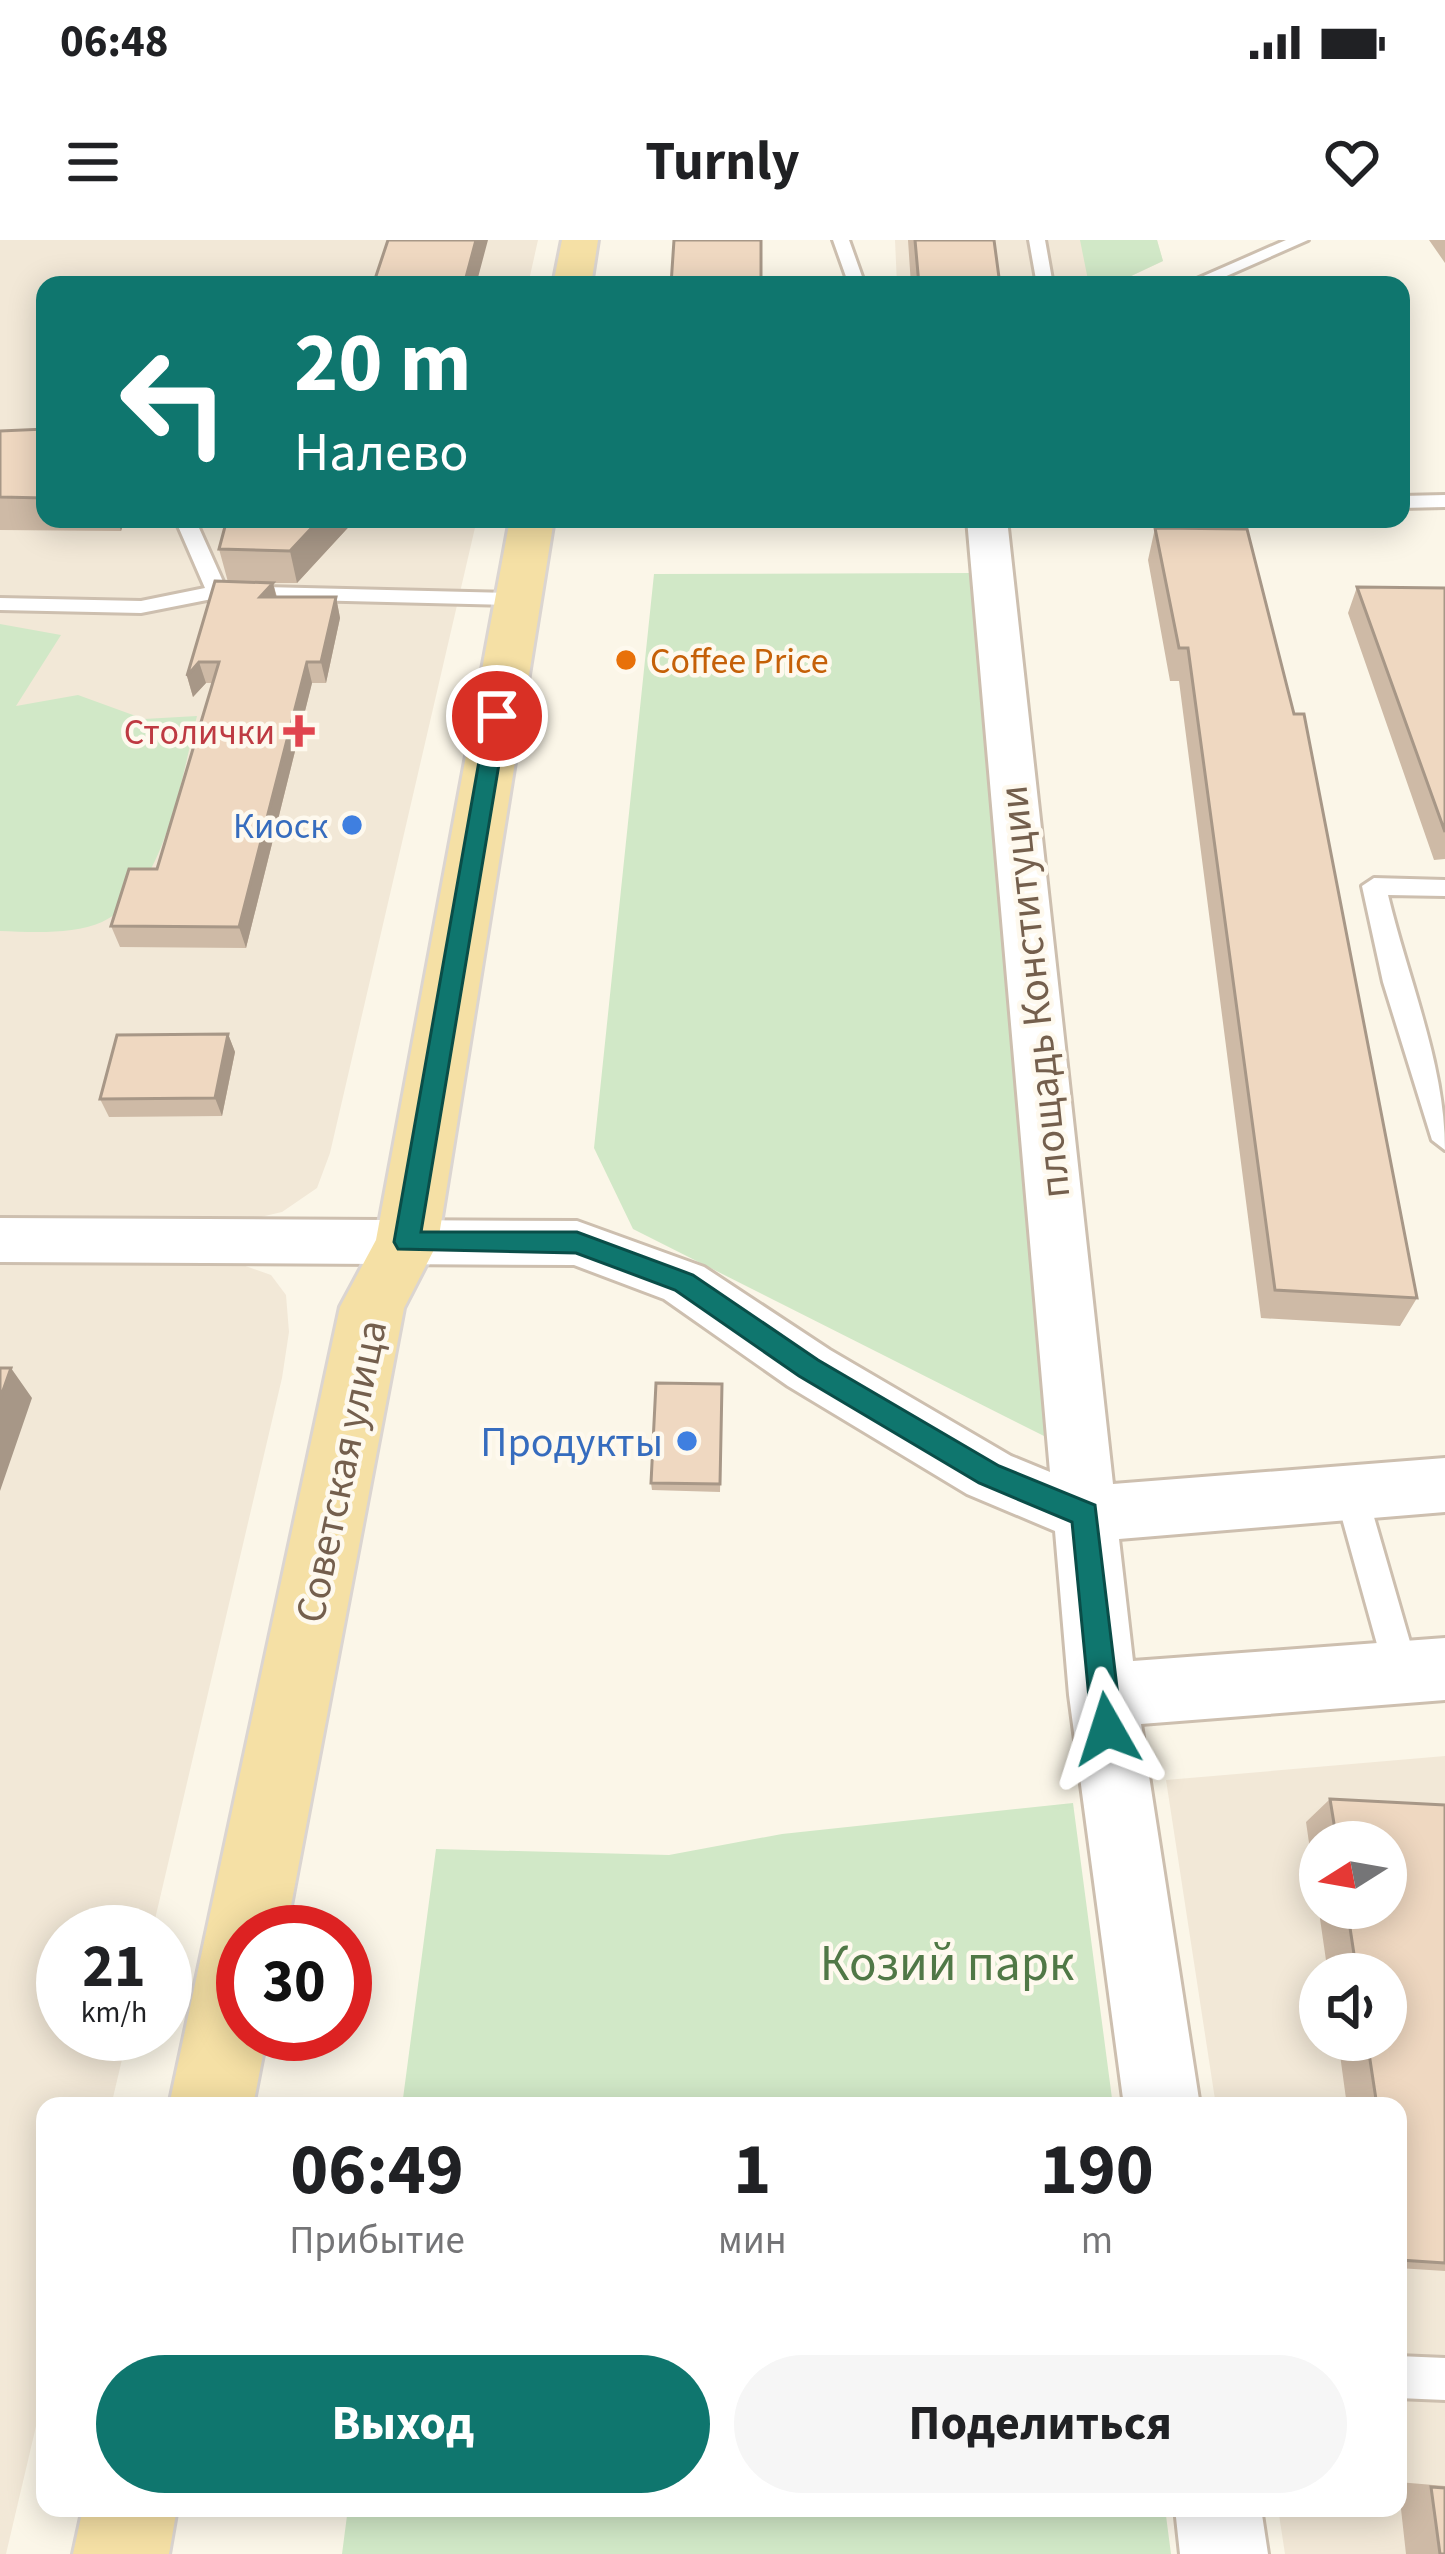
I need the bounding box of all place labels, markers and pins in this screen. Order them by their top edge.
place label: Coffee Price [650,636,829,687]
marker: Coffee Price [613,647,639,673]
pin [446,665,548,767]
place label: Столички [124,707,275,758]
marker: Столички [286,718,312,744]
place label: Киоск [233,801,328,852]
marker: Киоск [339,812,365,838]
place label: Продукты [480,1413,663,1473]
marker: Продукты [674,1428,700,1454]

